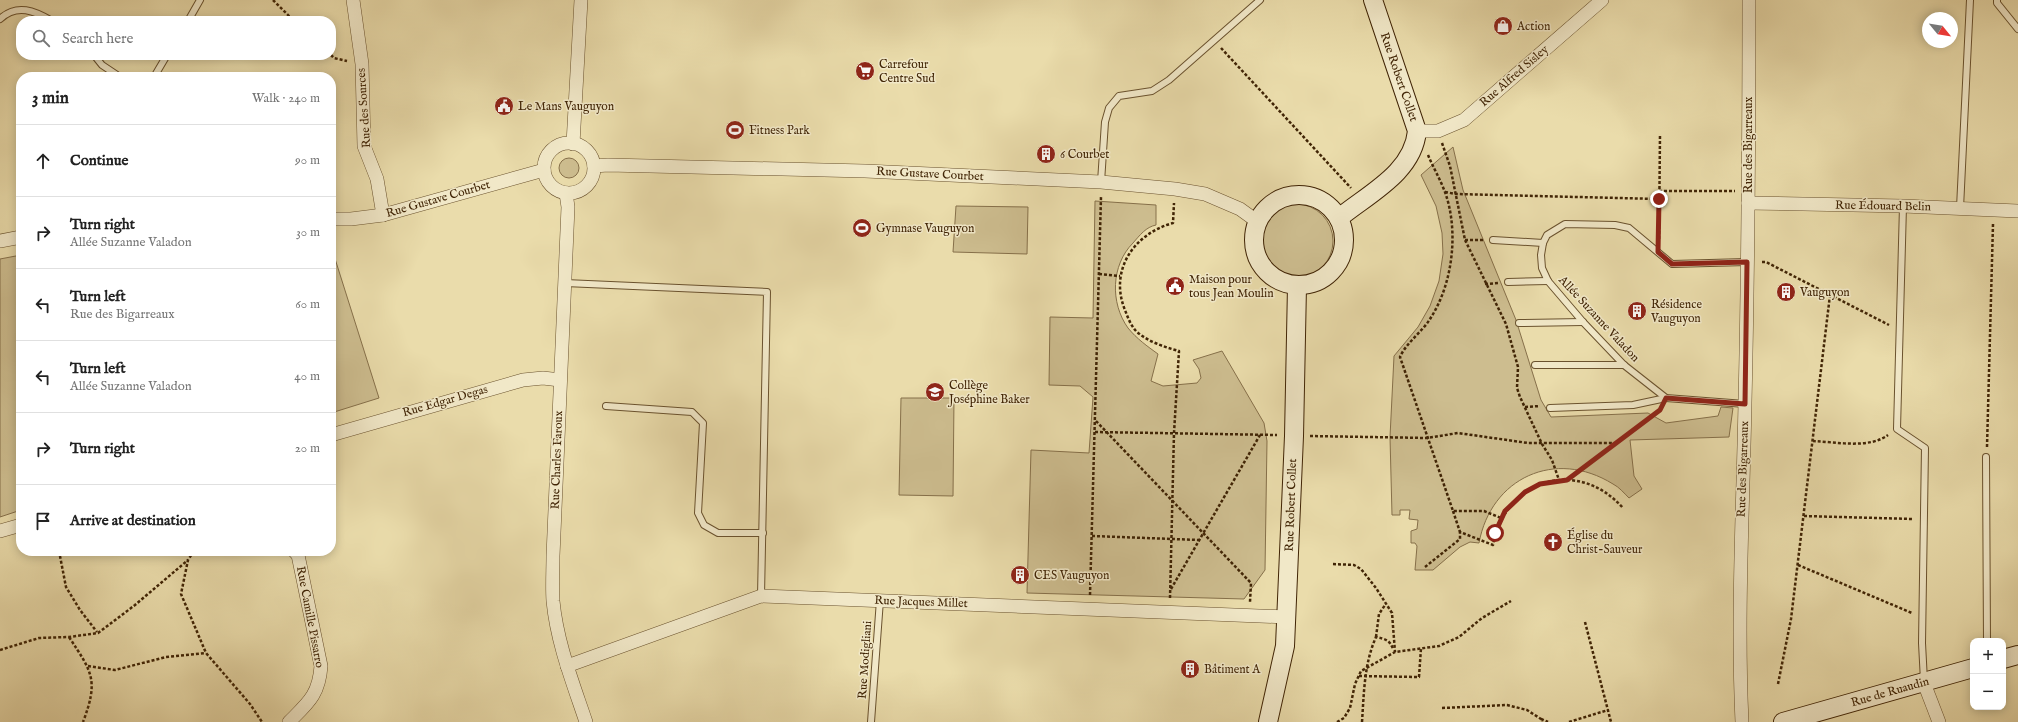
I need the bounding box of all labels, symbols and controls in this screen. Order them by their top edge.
north arrow [1922,12,1958,48]
shop icon: Action [1492,15,1514,37]
search box [16,16,336,60]
place label: Action [1516,19,1551,34]
icon: search [30,27,52,49]
text: Search here [62,29,133,48]
street label: Rue Robert Collet [1377,31,1421,123]
street label: Rue Alfred Sisley [1477,42,1552,110]
place label: Carrefour Centre Sud [879,57,935,86]
supermarket icon: Carrefour Centre Sud [854,60,876,82]
street label: Rue des Sources [354,67,374,149]
text: 3 min [32,88,69,109]
text: Walk · 240 m [252,90,320,107]
public building icon: Le Mans Vauguyon [493,95,515,117]
street label: Rue des Bigarreaux [1741,97,1756,193]
place label: Le Mans Vauguyon [518,99,615,114]
sports icon: Fitness Park [724,119,746,141]
place label: Fitness Park [749,123,810,138]
building icon: 6 Courbet [1035,143,1057,165]
place label: 6 Courbet [1060,147,1109,162]
icon: ahead [32,150,54,172]
text: Continue [70,151,128,170]
text: 90 m [295,152,320,169]
street label: Rue Gustave Courbet [876,164,984,184]
street label: Rue Gustave Courbet [384,177,492,221]
route end [1650,190,1668,208]
street label: Rue Édouard Belin [1835,197,1932,214]
text: Turn right [70,215,135,234]
sports icon: Gymnase Vauguyon [851,217,873,239]
place label: Gymnase Vauguyon [876,221,975,236]
icon: right [32,222,54,244]
text: 30 m [296,224,320,241]
text: Allée Suzanne Valadon [70,234,192,251]
place label: Maison pour tous Jean Moulin [1189,272,1274,302]
street label: Allée Suzanne Valadon [1555,272,1643,366]
public building icon: Maison pour tous Jean Moulin [1164,275,1186,297]
building icon: Vauguyon [1775,281,1797,303]
place label: Vauguyon [1799,285,1850,300]
text: Turn left [70,287,126,306]
icon: left [32,294,54,316]
text: 60 m [295,296,320,313]
place label: Résidence Vauguyon [1650,297,1702,326]
building icon: Résidence Vauguyon [1626,300,1648,322]
text: Rue des Bigarreaux [70,306,175,323]
text: Turn left [70,359,126,378]
icon: left [32,366,54,388]
text: 40 m [294,368,320,385]
text: Allée Suzanne Valadon [70,378,192,395]
place label: Collège Joséphine Baker [947,378,1030,408]
school or university icon: Collège Joséphine Baker [924,381,946,403]
street label: Rue Edgar Degas [401,382,489,420]
street label: Rue Charles Faroux [548,410,566,510]
street label: Rue des Bigarreaux [1734,420,1752,518]
icon: right [32,438,54,460]
text: Turn right [70,439,135,458]
text: 20 m [295,440,320,457]
street label: Rue Robert Collet [1282,458,1300,552]
icon: arrive [32,510,54,532]
text: Arrive at destination [70,511,196,530]
route start [1486,524,1504,542]
place label: Église du Christ-Sauveur [1567,527,1643,557]
church icon: Église du Christ-Sauveur [1542,531,1564,553]
building icon: CES Vauguyon [1009,564,1031,586]
street label: Rue Camille Pissarro [293,565,327,670]
place label: CES Vauguyon [1034,568,1110,583]
street label: Rue Jacques Millet [874,593,968,612]
street label: Rue Modigliani [855,620,875,700]
map controls [1970,638,2006,710]
button: + [1970,638,2006,674]
building icon: Bâtiment A [1179,658,1201,680]
place label: Bâtiment A [1204,662,1261,677]
street label: Rue de Ruaudin [1849,674,1931,710]
button: − [1970,674,2006,710]

